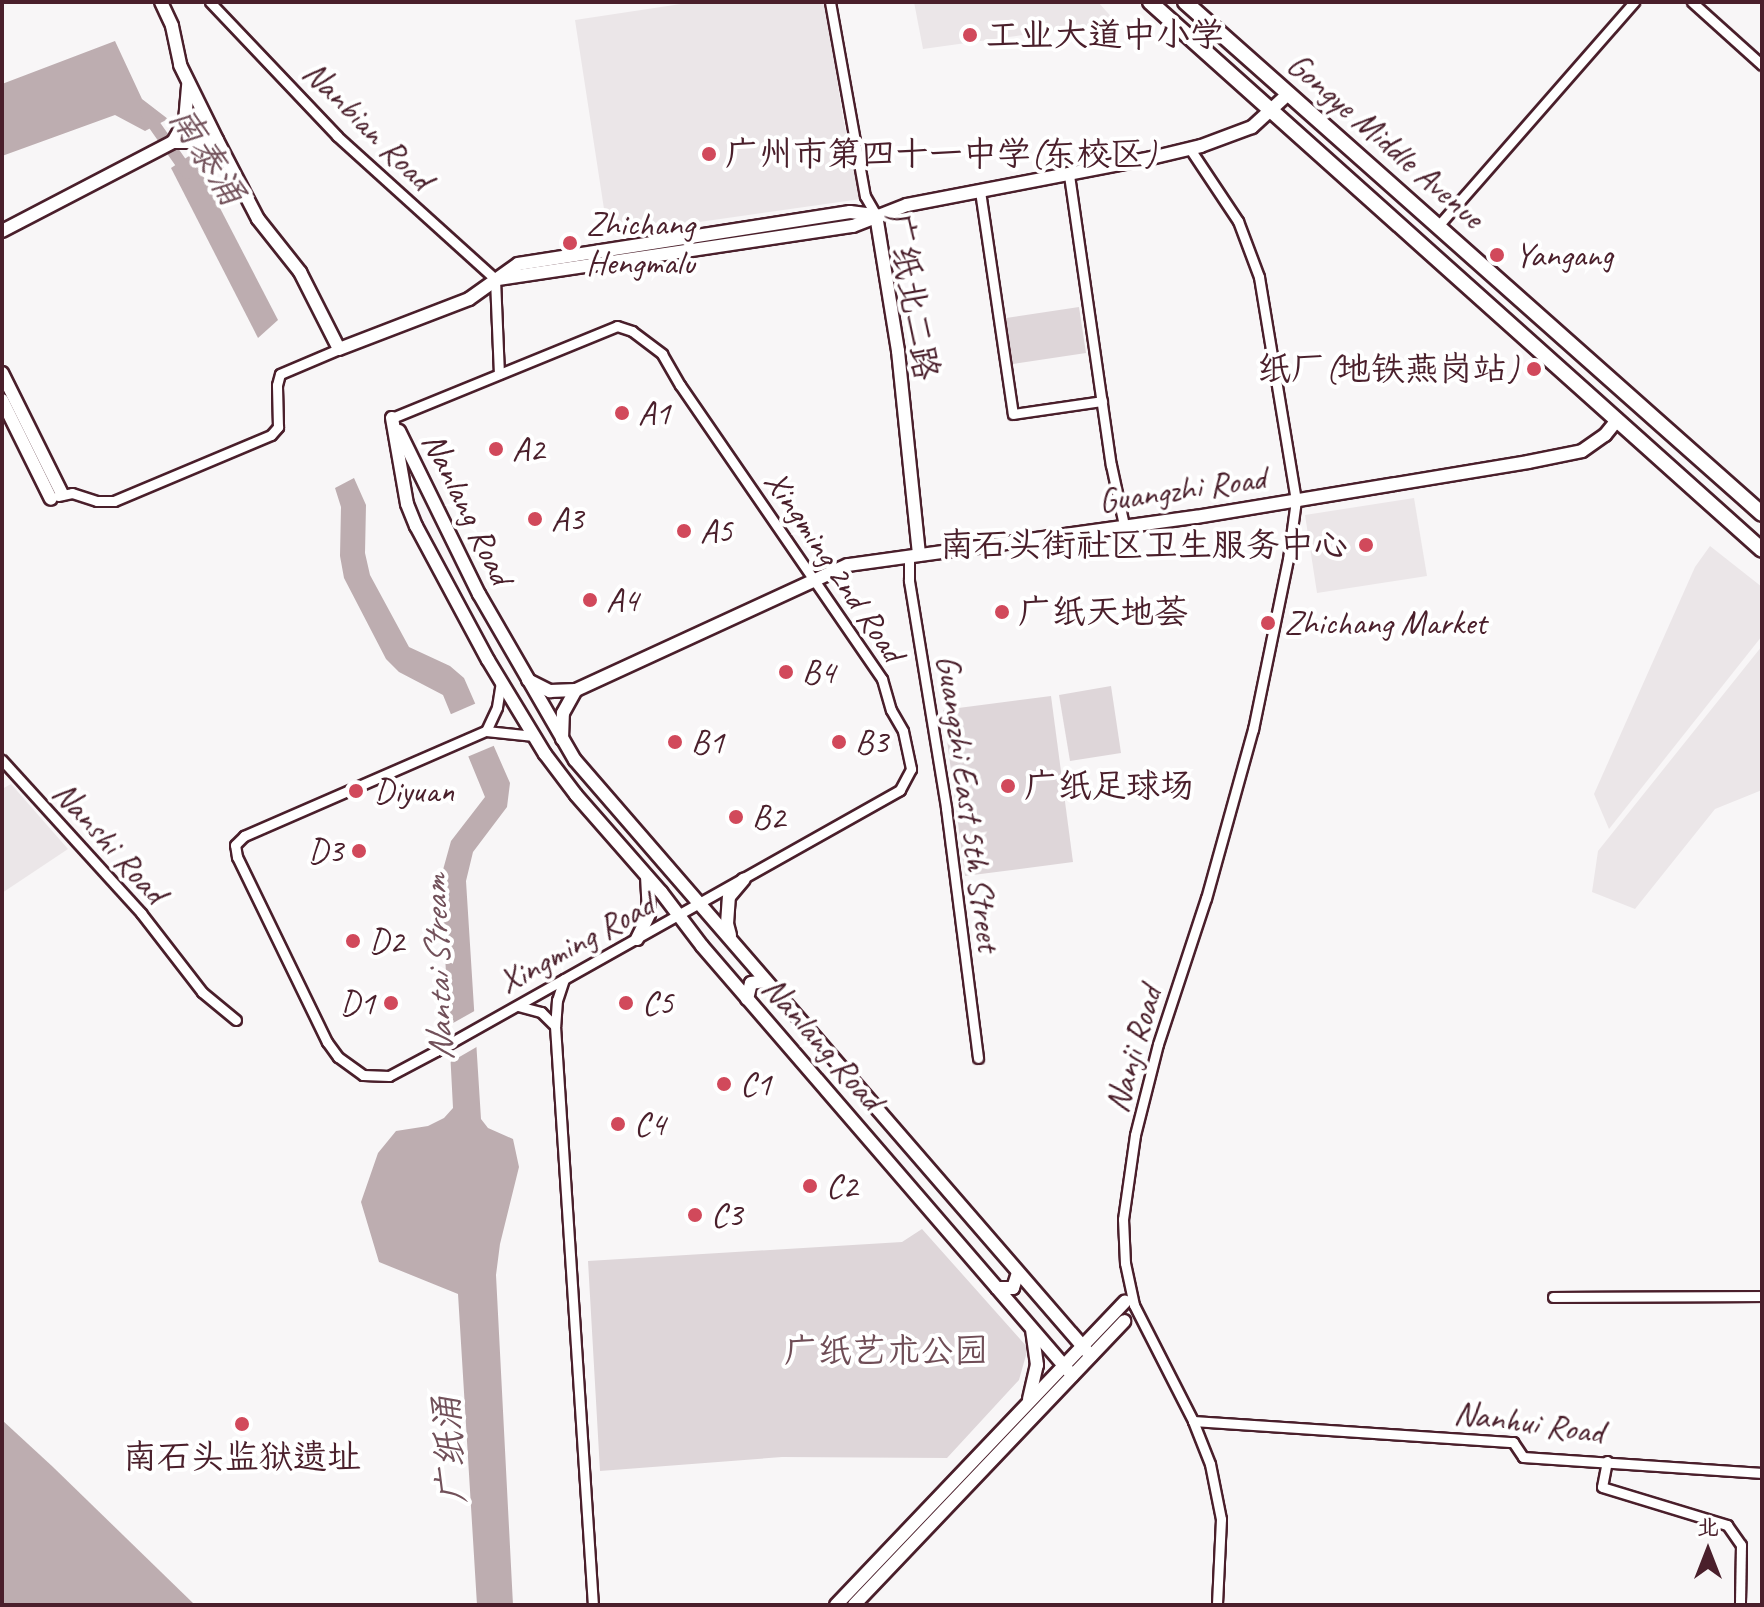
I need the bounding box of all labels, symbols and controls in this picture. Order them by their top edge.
place label: 工业大道中小学 [986,15,1224,55]
marker: 工业大道中小学 [961,26,979,44]
street label: Gongye Middle Avenue [1279,43,1493,237]
street label: Nanbian Road [295,52,441,198]
water label: 南泰涌 [160,99,254,213]
place label: 广州市第四十一中学(东校区) [725,134,1155,174]
marker: 广州市第四十一中学(东校区) [700,145,718,163]
place label: Zhichang Hengmalu [586,203,695,282]
street label: 广纸北二路 [878,209,948,383]
marker: Zhichang Hengmalu [561,234,579,252]
place label: Yangang [1515,235,1613,275]
marker: Yangang [1486,244,1508,266]
place label: 纸厂(地铁燕岗站) [1258,349,1518,389]
marker: 纸厂(地铁燕岗站) [1525,360,1543,378]
place label: A1 [638,393,670,433]
marker: A1 [613,404,631,422]
street label: Nanlang Road [414,426,522,590]
place label: A2 [512,429,544,469]
marker: A2 [487,440,505,458]
street label: Guangzhi Road [1096,457,1268,521]
street label: Xingming 2nd Road [756,463,914,669]
place label: A3 [551,499,583,539]
marker: A3 [526,510,544,528]
place label: A5 [700,511,732,551]
marker: A5 [675,522,693,540]
place label: 南石头街社区卫生服务中心 [940,525,1348,565]
marker: 南石头街社区卫生服务中心 [1355,534,1377,556]
place label: A4 [606,580,638,620]
marker: A4 [581,591,599,609]
place label: 广纸天地荟 [1018,592,1188,632]
marker: 广纸天地荟 [993,603,1011,621]
place label: Zhichang Market [1284,603,1487,643]
marker: Zhichang Market [1259,614,1277,632]
place label: B4 [802,652,835,692]
street label: Guangzhi East 5th Street [928,652,1010,954]
marker: B4 [777,663,795,681]
place label: B1 [691,722,724,762]
place label: B3 [855,722,888,762]
marker: B1 [666,733,684,751]
marker: B3 [830,733,848,751]
place label: 广纸足球场 [1024,766,1194,806]
place label: Diyuan [374,771,454,811]
street label: Nanshi Road [45,773,175,911]
marker: 广纸足球场 [999,777,1017,795]
marker: Diyuan [345,780,367,802]
place label: B2 [752,797,785,837]
marker: B2 [727,808,745,826]
place label: D3 [308,831,343,871]
marker: D3 [350,842,368,860]
water label: Nantai Stream [413,875,463,1061]
street label: Xingming Road [492,884,660,1002]
place label: D2 [369,921,404,961]
marker: D2 [344,932,362,950]
street label: Nanlang Road [754,968,892,1118]
street label: Nanji Road [1096,981,1170,1117]
place label: D1 [340,983,375,1023]
place label: C5 [642,983,673,1023]
marker: D1 [382,994,400,1012]
marker: C5 [617,994,635,1012]
place label: C1 [740,1064,771,1104]
marker: C1 [715,1075,733,1093]
place label: C4 [634,1104,665,1144]
marker: C4 [609,1115,627,1133]
place label: C2 [826,1166,857,1206]
marker: C2 [801,1177,819,1195]
place label: C3 [711,1195,742,1235]
marker: C3 [686,1206,704,1224]
park label: 广纸艺术公园 [784,1331,988,1371]
street label: Nanhui Road [1452,1391,1606,1453]
water label: 广纸涌 [425,1395,475,1505]
marker: 南石头监狱遗址 [233,1415,251,1433]
place label: 南石头监狱遗址 [123,1437,361,1477]
north arrow [1668,1511,1748,1591]
text: 北 [1697,1513,1719,1541]

